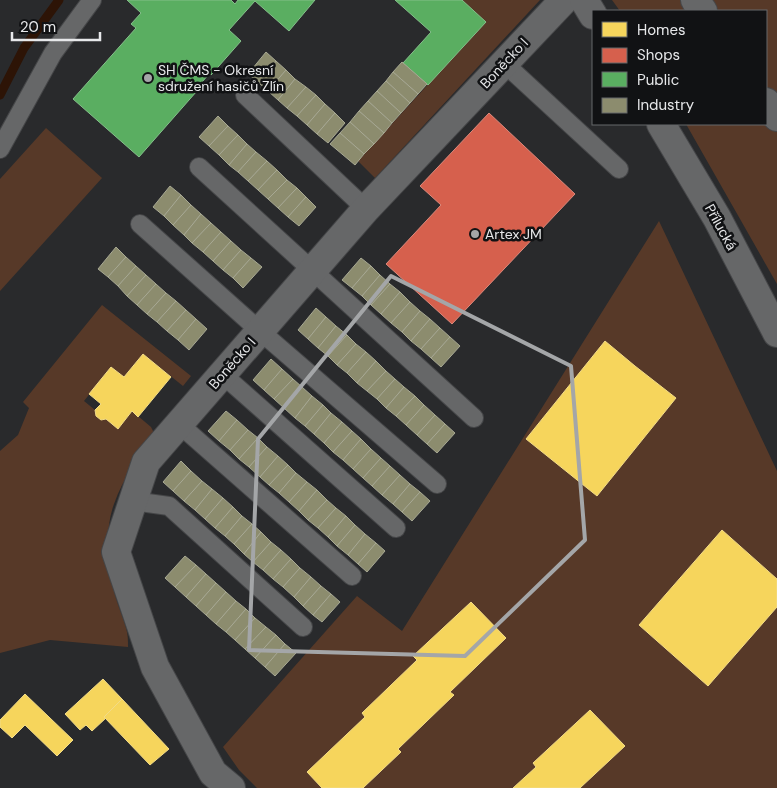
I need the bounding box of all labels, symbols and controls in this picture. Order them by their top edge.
scale bar [12,10,100,42]
legend [592,10,767,125]
text: 20 m [20,17,56,37]
text: Homes [637,20,686,40]
street label: Boněcko I [476,34,532,92]
text: Shops [637,45,680,65]
place label: SH ČMS - Okresní sdružení hasičů Zlín [158,61,284,95]
text: Public [637,70,679,90]
marker: SH ČMS - Okresní sdružení hasičů Zlín [142,72,154,84]
text: Industry [637,95,695,115]
street label: Přílucká [701,201,741,253]
place label: Artex JM [485,225,542,243]
marker: Artex JM [469,228,481,240]
street label: Boněcko I [205,333,259,393]

